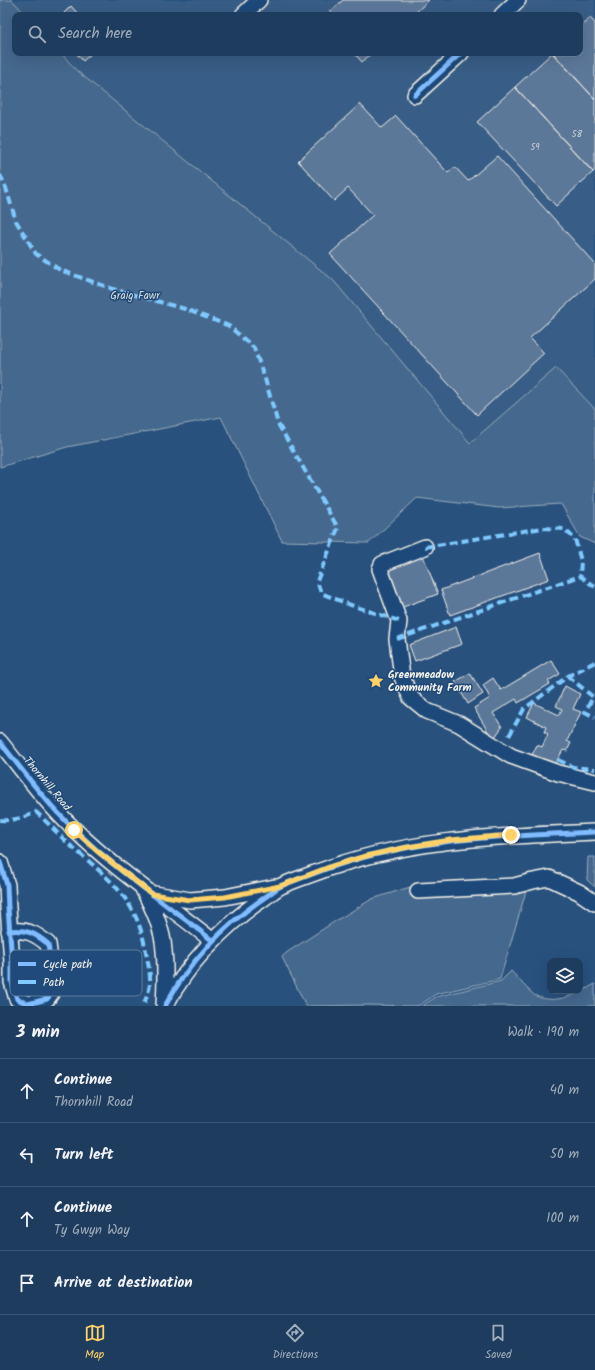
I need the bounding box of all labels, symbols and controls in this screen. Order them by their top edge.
search box [12,12,583,56]
text: Search here [58,22,132,46]
icon: search [26,23,48,45]
house number: 58 [572,127,583,142]
house number: 59 [530,140,540,155]
park label: Graig Fawr [110,287,161,305]
place label: Greenmeadow Community Farm [388,666,472,697]
place icon: Greenmeadow Community Farm [367,672,385,690]
street label: Thornhill Road [19,753,76,816]
route start [65,821,83,839]
route end [502,826,520,844]
legend [10,950,142,996]
text: Cycle path [43,956,92,974]
map controls [547,958,583,994]
button: layers [547,958,583,994]
text: Path [43,974,64,992]
text: 3 min [16,1019,60,1046]
text: Walk · 190 m [507,1022,579,1043]
text: Continue [54,1068,112,1092]
icon: ahead [16,1080,38,1102]
text: 40 m [550,1080,579,1101]
text: Thornhill Road [54,1092,133,1113]
text: Turn left [54,1143,114,1167]
icon: left [16,1144,38,1166]
text: 50 m [550,1144,579,1165]
text: Continue [54,1196,112,1220]
icon: ahead [16,1208,38,1230]
text: 100 m [546,1208,579,1229]
text: Ty Gwyn Way [54,1220,130,1241]
text: Arrive at destination [54,1271,193,1295]
icon: arrive [16,1272,38,1294]
tab: Map [84,1322,106,1364]
tab: Directions [273,1322,318,1364]
tab: Saved [485,1322,511,1364]

